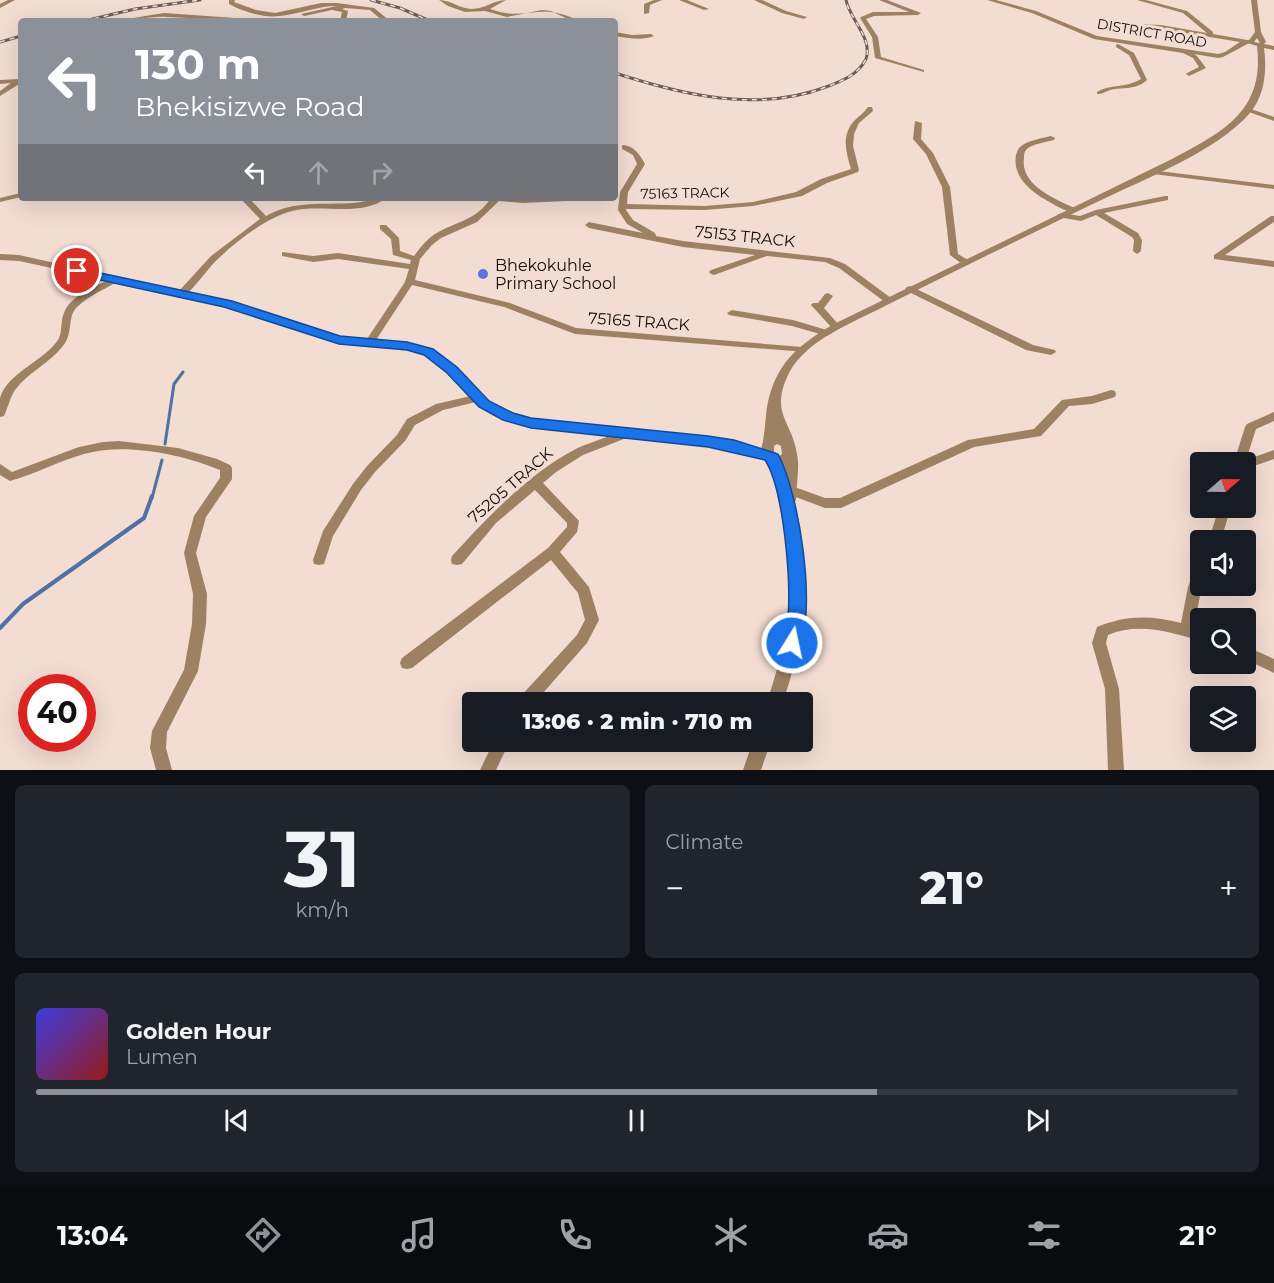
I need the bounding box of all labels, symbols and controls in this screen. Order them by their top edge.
street label: DISTRICT ROAD [1096,14,1208,52]
text: 130 m [135,38,261,90]
icon: left [36,42,114,120]
text: Bhekisizwe Road [135,90,365,123]
icon: left [239,156,272,189]
icon: ahead [302,156,335,189]
icon: right [365,156,398,189]
street label: 75163 TRACK [640,183,730,203]
street label: 75153 TRACK [694,222,797,251]
pin [51,245,102,296]
icon: arrive [60,254,93,287]
place label: Bhekokuhle Primary School [495,256,616,293]
marker: Bhekokuhle Primary School [476,267,490,281]
street label: 75165 TRACK [588,308,691,335]
street label: 75205 TRACK [464,443,557,527]
north arrow [1190,452,1256,518]
map controls [1190,452,1256,752]
button: sound [1190,530,1256,596]
button: search [1190,608,1256,674]
position arrow [760,611,824,675]
speed limit sign: 40 [18,674,96,752]
button: layers [1190,686,1256,752]
text: 13:06 · 2 min · 710 m [523,708,752,735]
text: 31 [284,811,361,907]
text: Climate [666,830,743,854]
text: 21° [920,860,984,915]
text: − [666,868,684,908]
text: + [1219,868,1238,908]
text: km/h [296,898,349,922]
text: Golden Hour [126,1018,271,1045]
text: Lumen [126,1045,198,1069]
icon: previous [220,1104,253,1137]
icon: pause [620,1104,653,1137]
icon: next [1021,1104,1054,1137]
icon: directions [242,1214,284,1256]
icon: music [398,1214,440,1256]
icon: phone [554,1214,596,1256]
icon: climate [710,1214,752,1256]
icon: car [867,1214,909,1256]
icon: filters [1023,1214,1065,1256]
text: 13:04 [57,1219,128,1252]
text: 21° [1179,1219,1217,1252]

